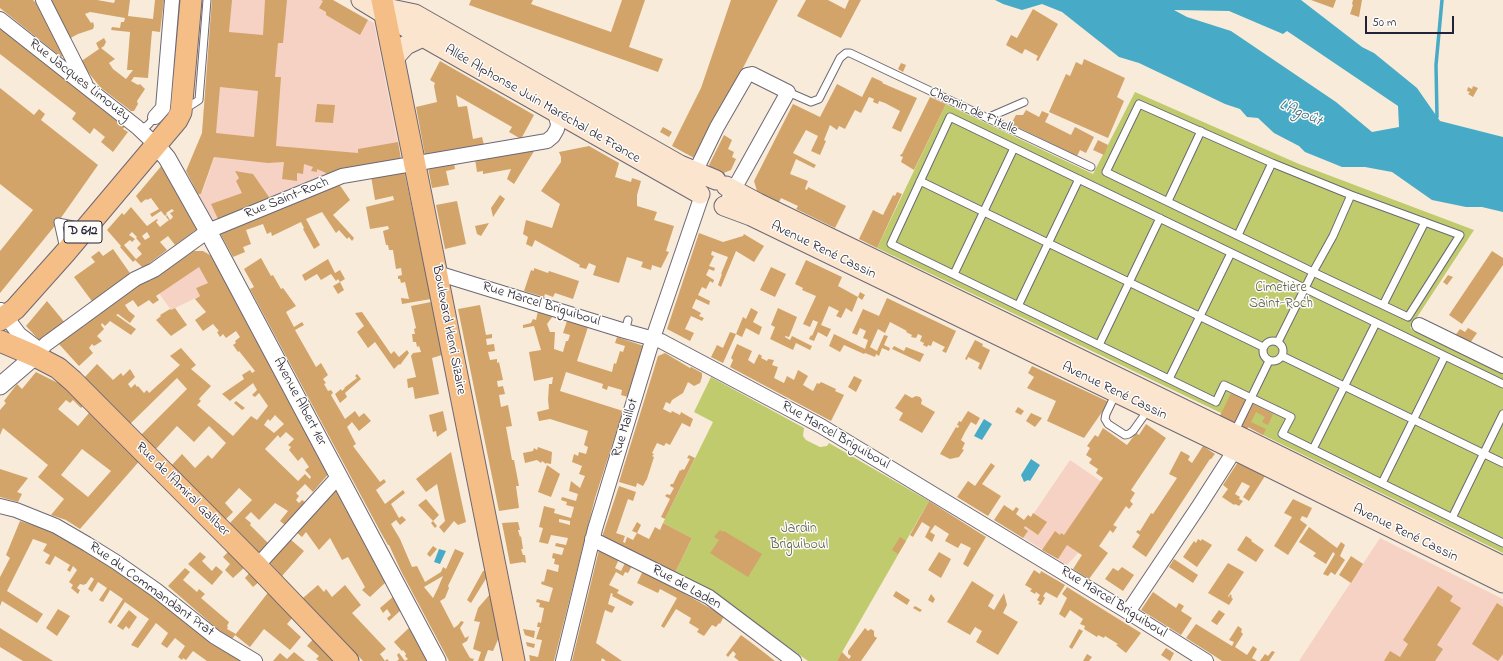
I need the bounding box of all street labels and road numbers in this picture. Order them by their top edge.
street label: Rue Jacques Limouzy [25,36,133,126]
street label: Allée Alphonse Juin Maréchal de France [441,42,643,168]
street label: Chemin de Fitelle [926,84,1020,140]
street label: Rue Saint-Roch [242,174,332,224]
street label: Avenue René Cassin [768,218,878,284]
road number: D 612 [64,221,102,243]
street label: Boulevard Henri Sizaire [427,264,469,396]
street label: Rue Marcel Briguiboul [480,279,602,331]
street label: Avenue Albert 1er [269,355,329,449]
street label: Avenue René Cassin [1059,359,1169,425]
street label: Rue Maillot [609,396,643,460]
street label: Rue Marcel Briguiboul [778,398,892,474]
street label: Rue de l'Amiral Galiber [132,440,232,540]
street label: Avenue René Cassin [1350,501,1460,567]
street label: Rue du Commandant Prat [85,539,217,641]
street label: Rue de Laden [648,562,724,614]
street label: Rue Marcel Briguiboul [1057,563,1169,643]

